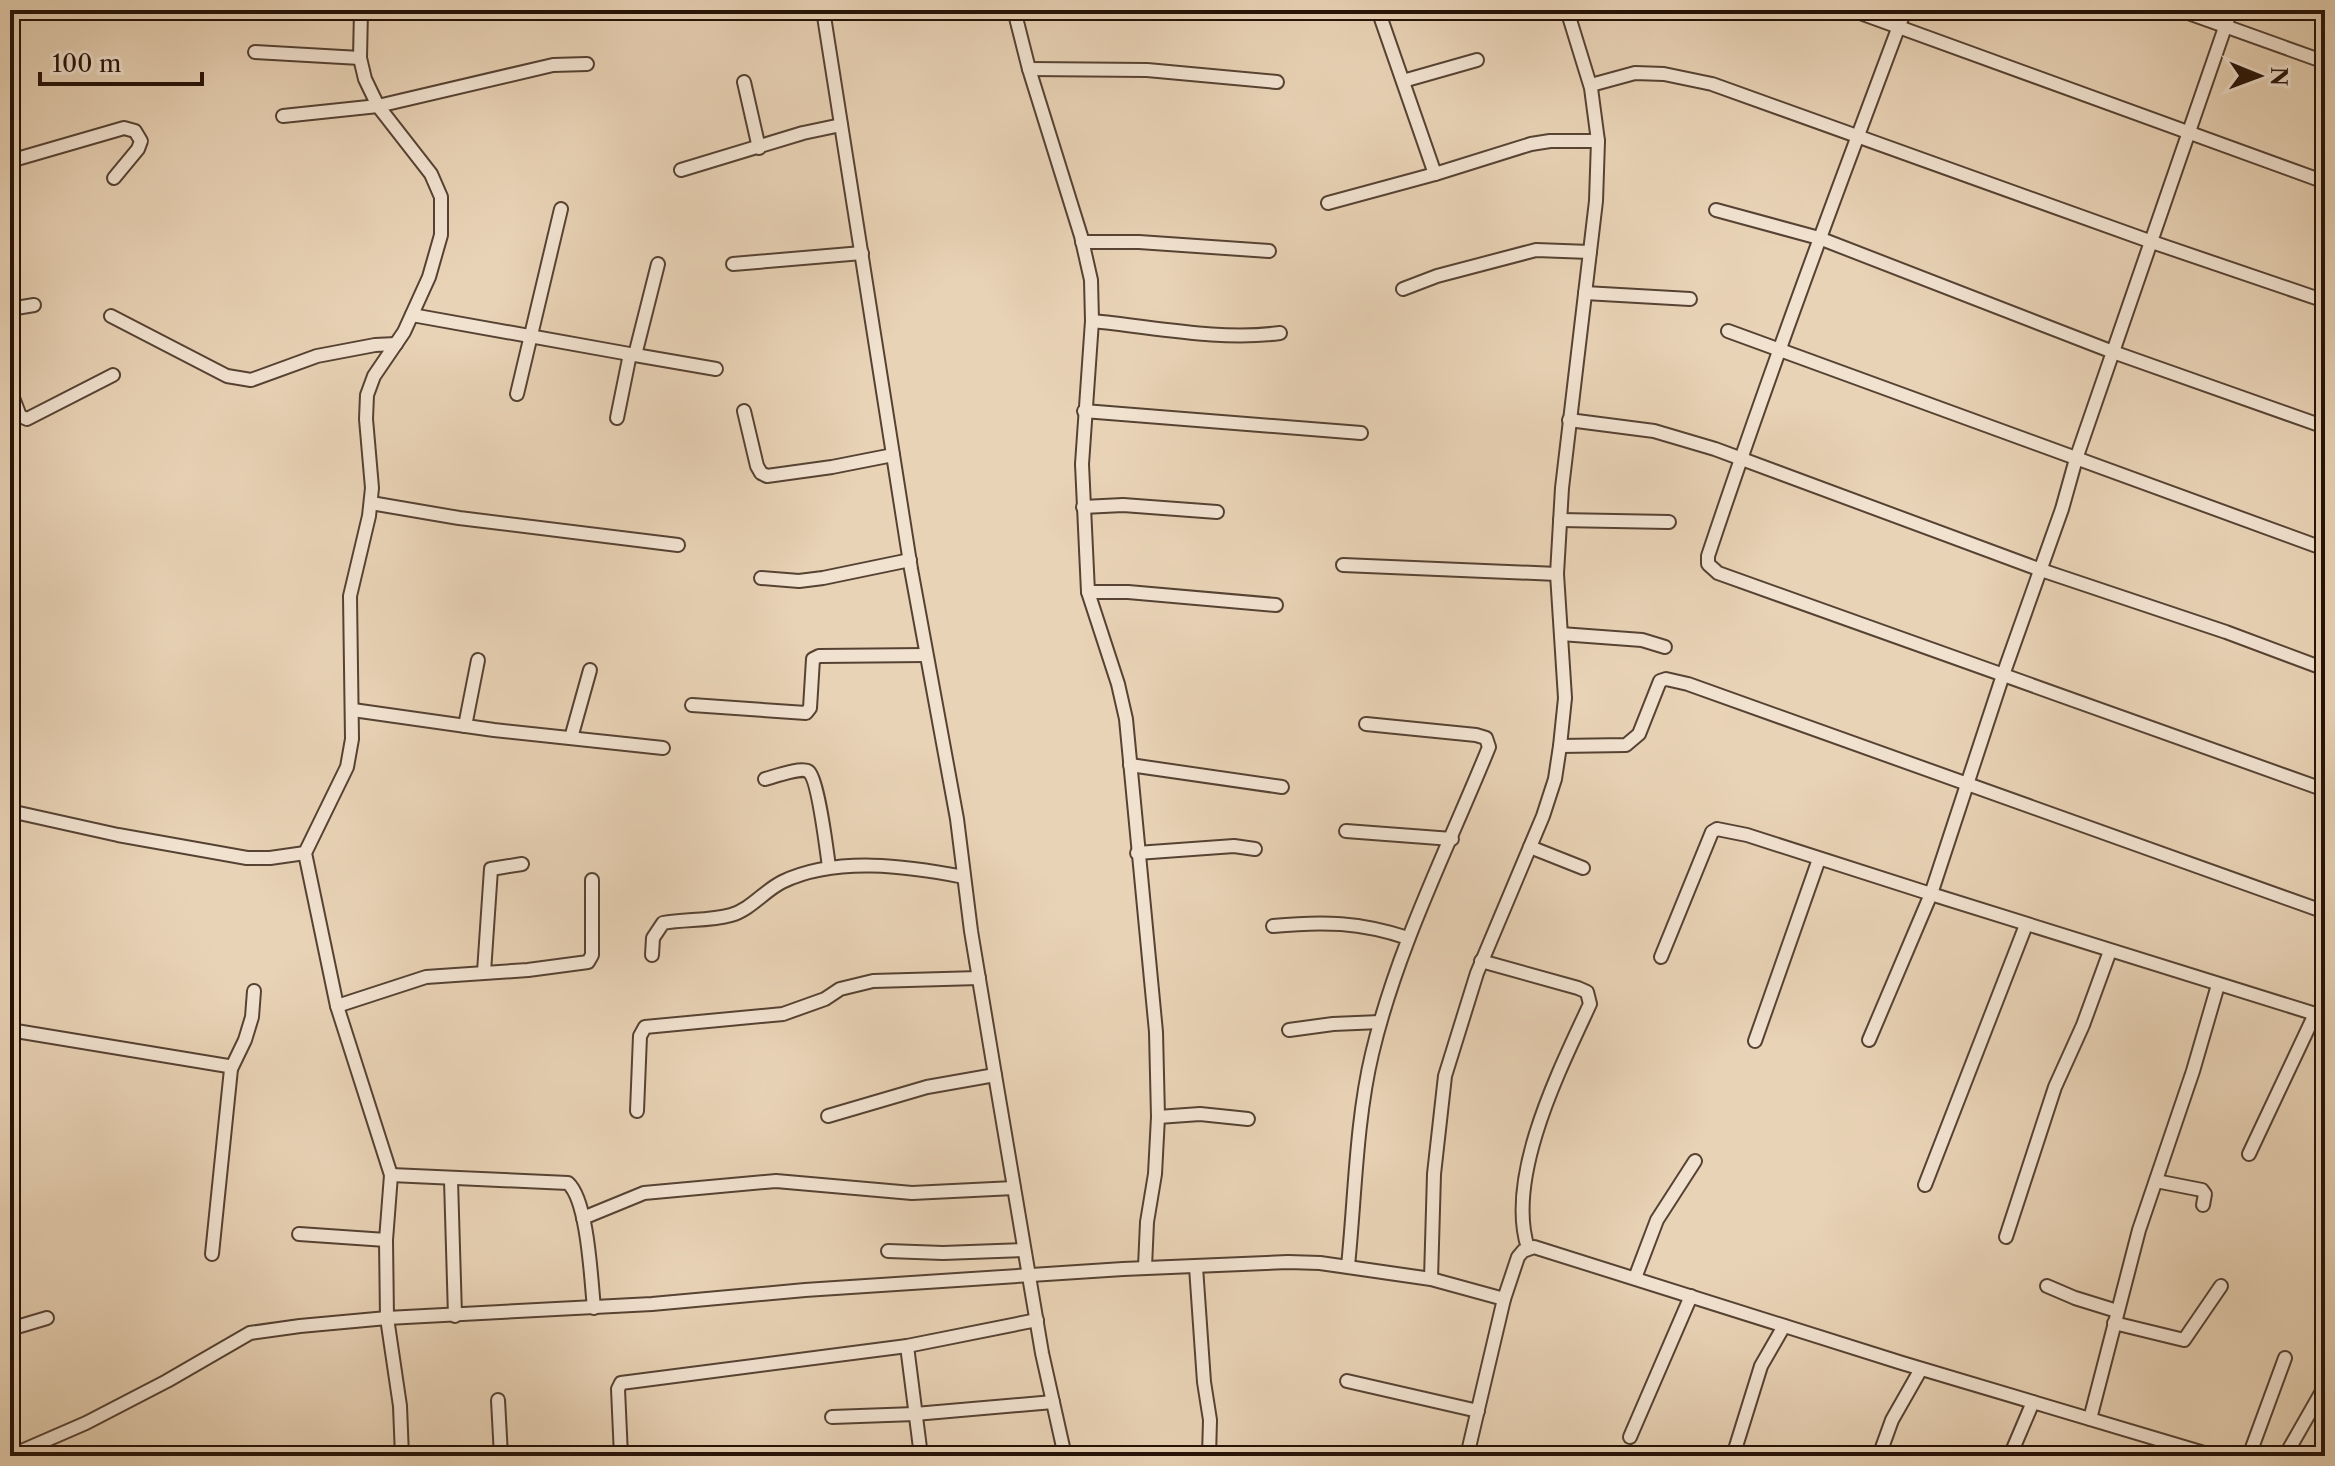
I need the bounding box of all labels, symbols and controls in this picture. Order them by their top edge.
scale bar [40,36,202,86]
north arrow [2219,36,2299,116]
text: 100 m [52,49,121,78]
text: N [2265,67,2292,86]

